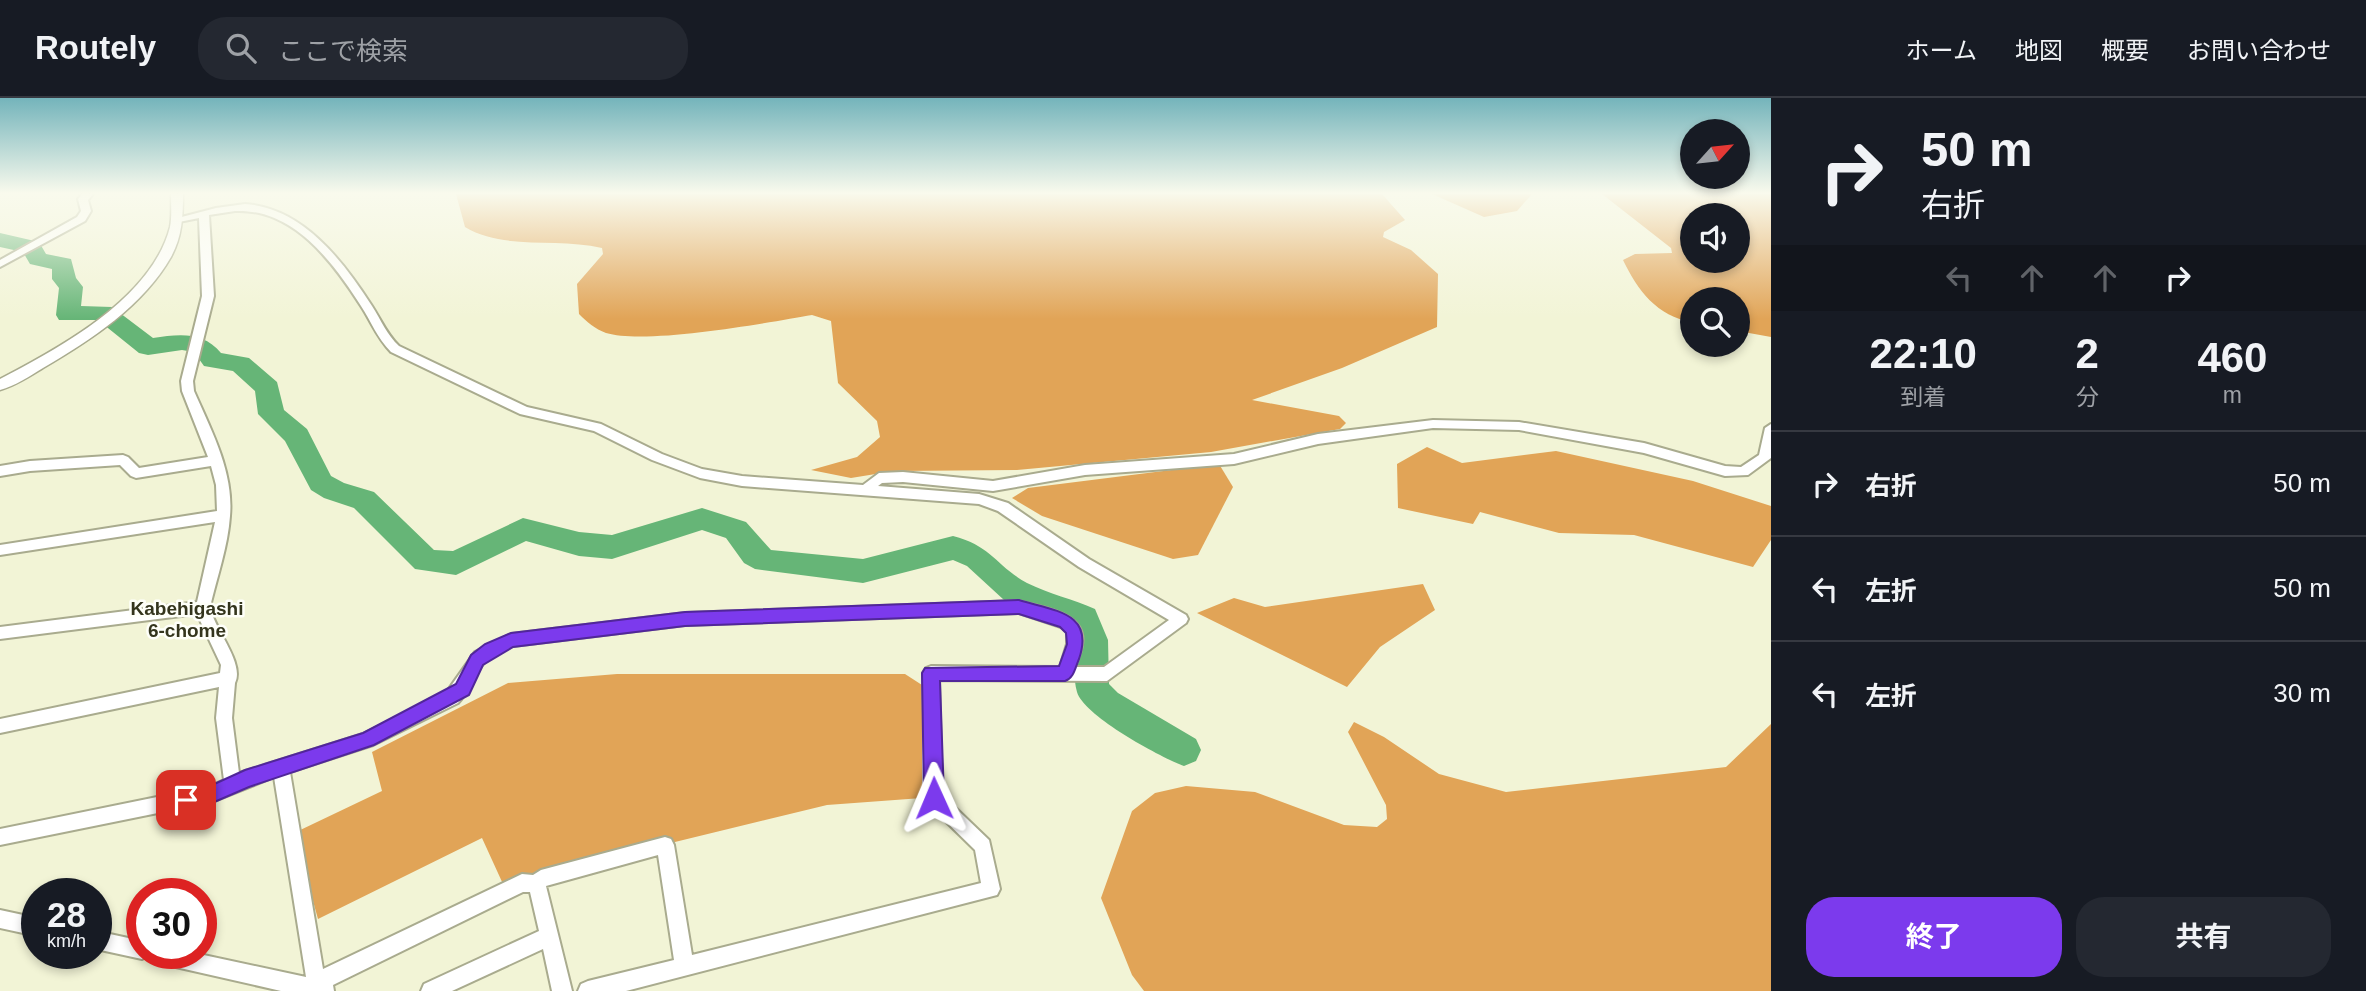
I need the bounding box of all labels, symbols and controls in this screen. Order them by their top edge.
search box [198,17,688,80]
text: Routely [35,29,156,66]
icon: search [222,29,260,67]
text: ここで検索 [278,36,408,66]
text: ホーム [1906,37,1977,64]
text: 地図 [2015,37,2063,64]
text: 概要 [2101,37,2149,64]
text: お問い合わせ [2187,37,2331,64]
north arrow [1680,119,1750,189]
map controls [1680,119,1750,357]
text: 50 m [1921,122,2033,176]
icon: right [1806,126,1897,217]
text: 右折 [1921,187,1985,223]
button: sound [1680,203,1750,273]
icon: left [1940,259,1978,297]
icon: ahead [2013,259,2051,297]
icon: ahead [2086,259,2124,297]
icon: right [2159,259,2197,297]
button: search [1680,287,1750,357]
text: 22:10 [1870,330,1977,377]
text: 2 [2075,330,2099,377]
text: 460 [2197,334,2267,381]
text: m [2223,382,2242,408]
text: 到着 [1900,384,1946,410]
text: 分 [2076,384,2099,410]
icon: right [1806,465,1844,503]
text: 50 m [2273,468,2331,498]
text: 右折 [1865,471,1917,501]
icon: left [1806,570,1844,608]
text: 50 m [2273,573,2331,603]
text: 左折 [1865,576,1917,606]
district label: Kabehigashi 6-chome [131,598,243,641]
icon: left [1806,675,1844,713]
text: 30 m [2273,678,2331,708]
text: 左折 [1865,681,1917,711]
position arrow [897,761,971,835]
pin [156,770,216,830]
icon: arrive [167,781,205,819]
speed limit sign: 30 [126,878,217,969]
text: 28 [47,895,86,934]
button: 終了 [1806,897,2062,977]
button: 共有 [2076,897,2331,977]
text: km/h [47,931,86,951]

